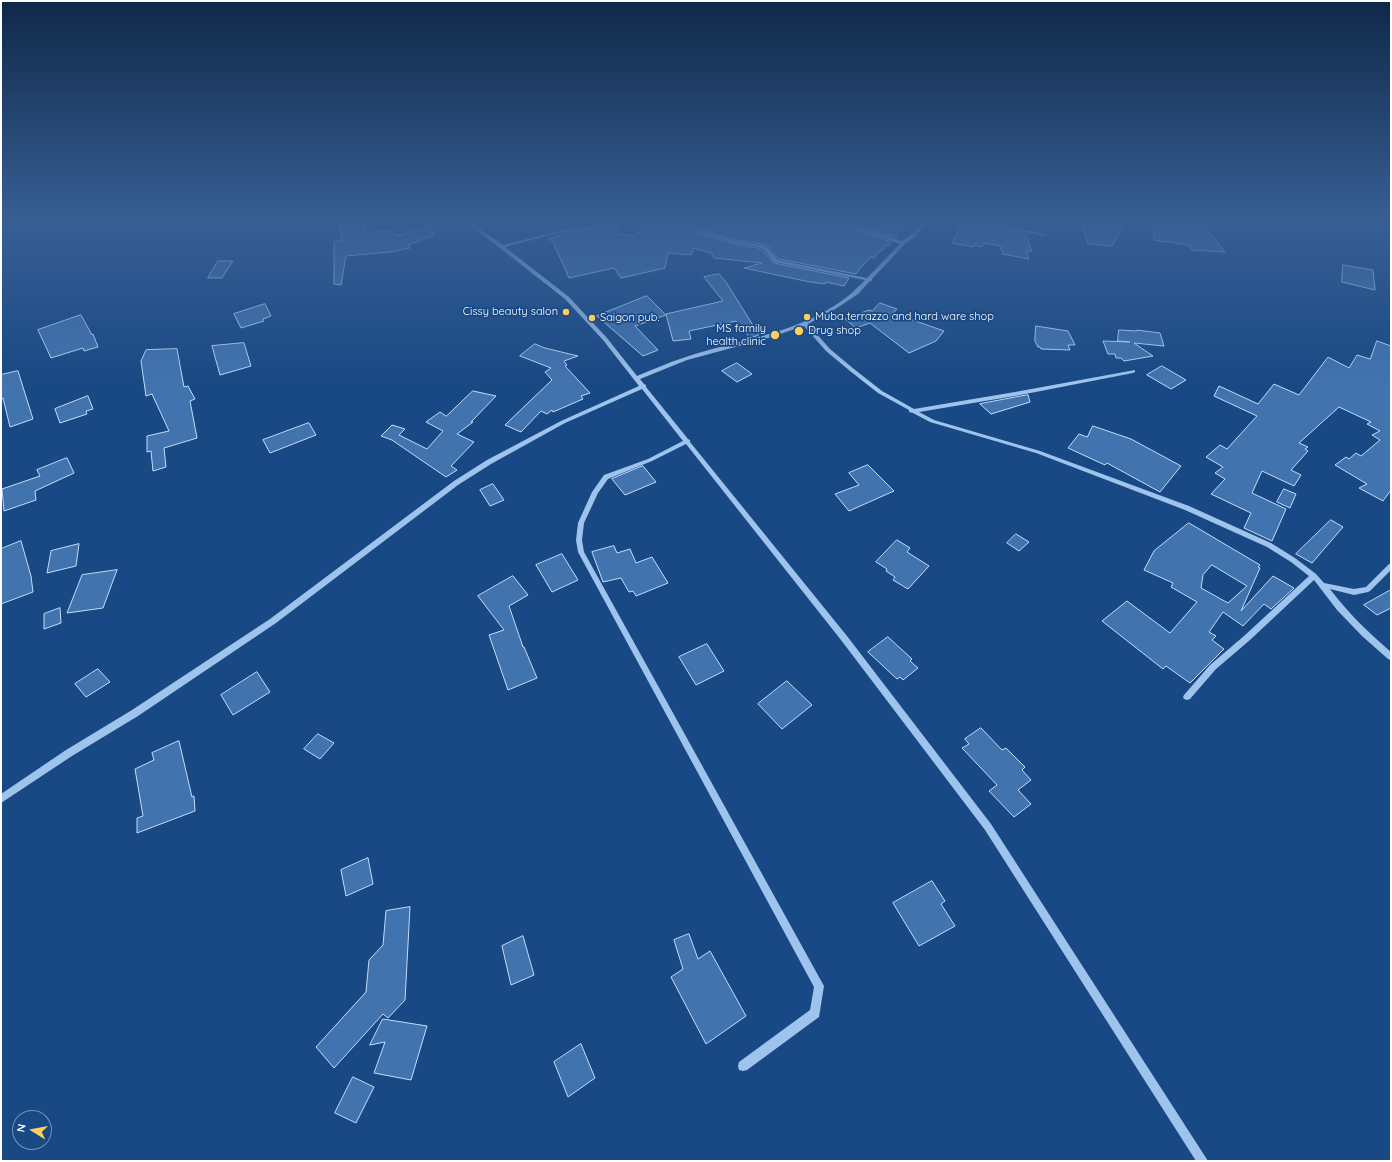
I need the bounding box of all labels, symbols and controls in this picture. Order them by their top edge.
place label: Cissy beauty salon [463,305,558,319]
marker: Cissy beauty salon [561,307,571,317]
place label: Muba terrazzo and hard ware shop [815,310,994,324]
place label: Saigon pub. [600,311,659,325]
marker: Muba terrazzo and hard ware shop [802,312,812,322]
marker: Saigon pub. [587,313,597,323]
place label: MS family health clinic [706,322,766,348]
place label: Drug shop [808,324,861,338]
marker: Drug shop [793,325,805,337]
marker: MS family health clinic [769,329,781,341]
north arrow [12,1110,52,1150]
text: N [14,1123,29,1133]

